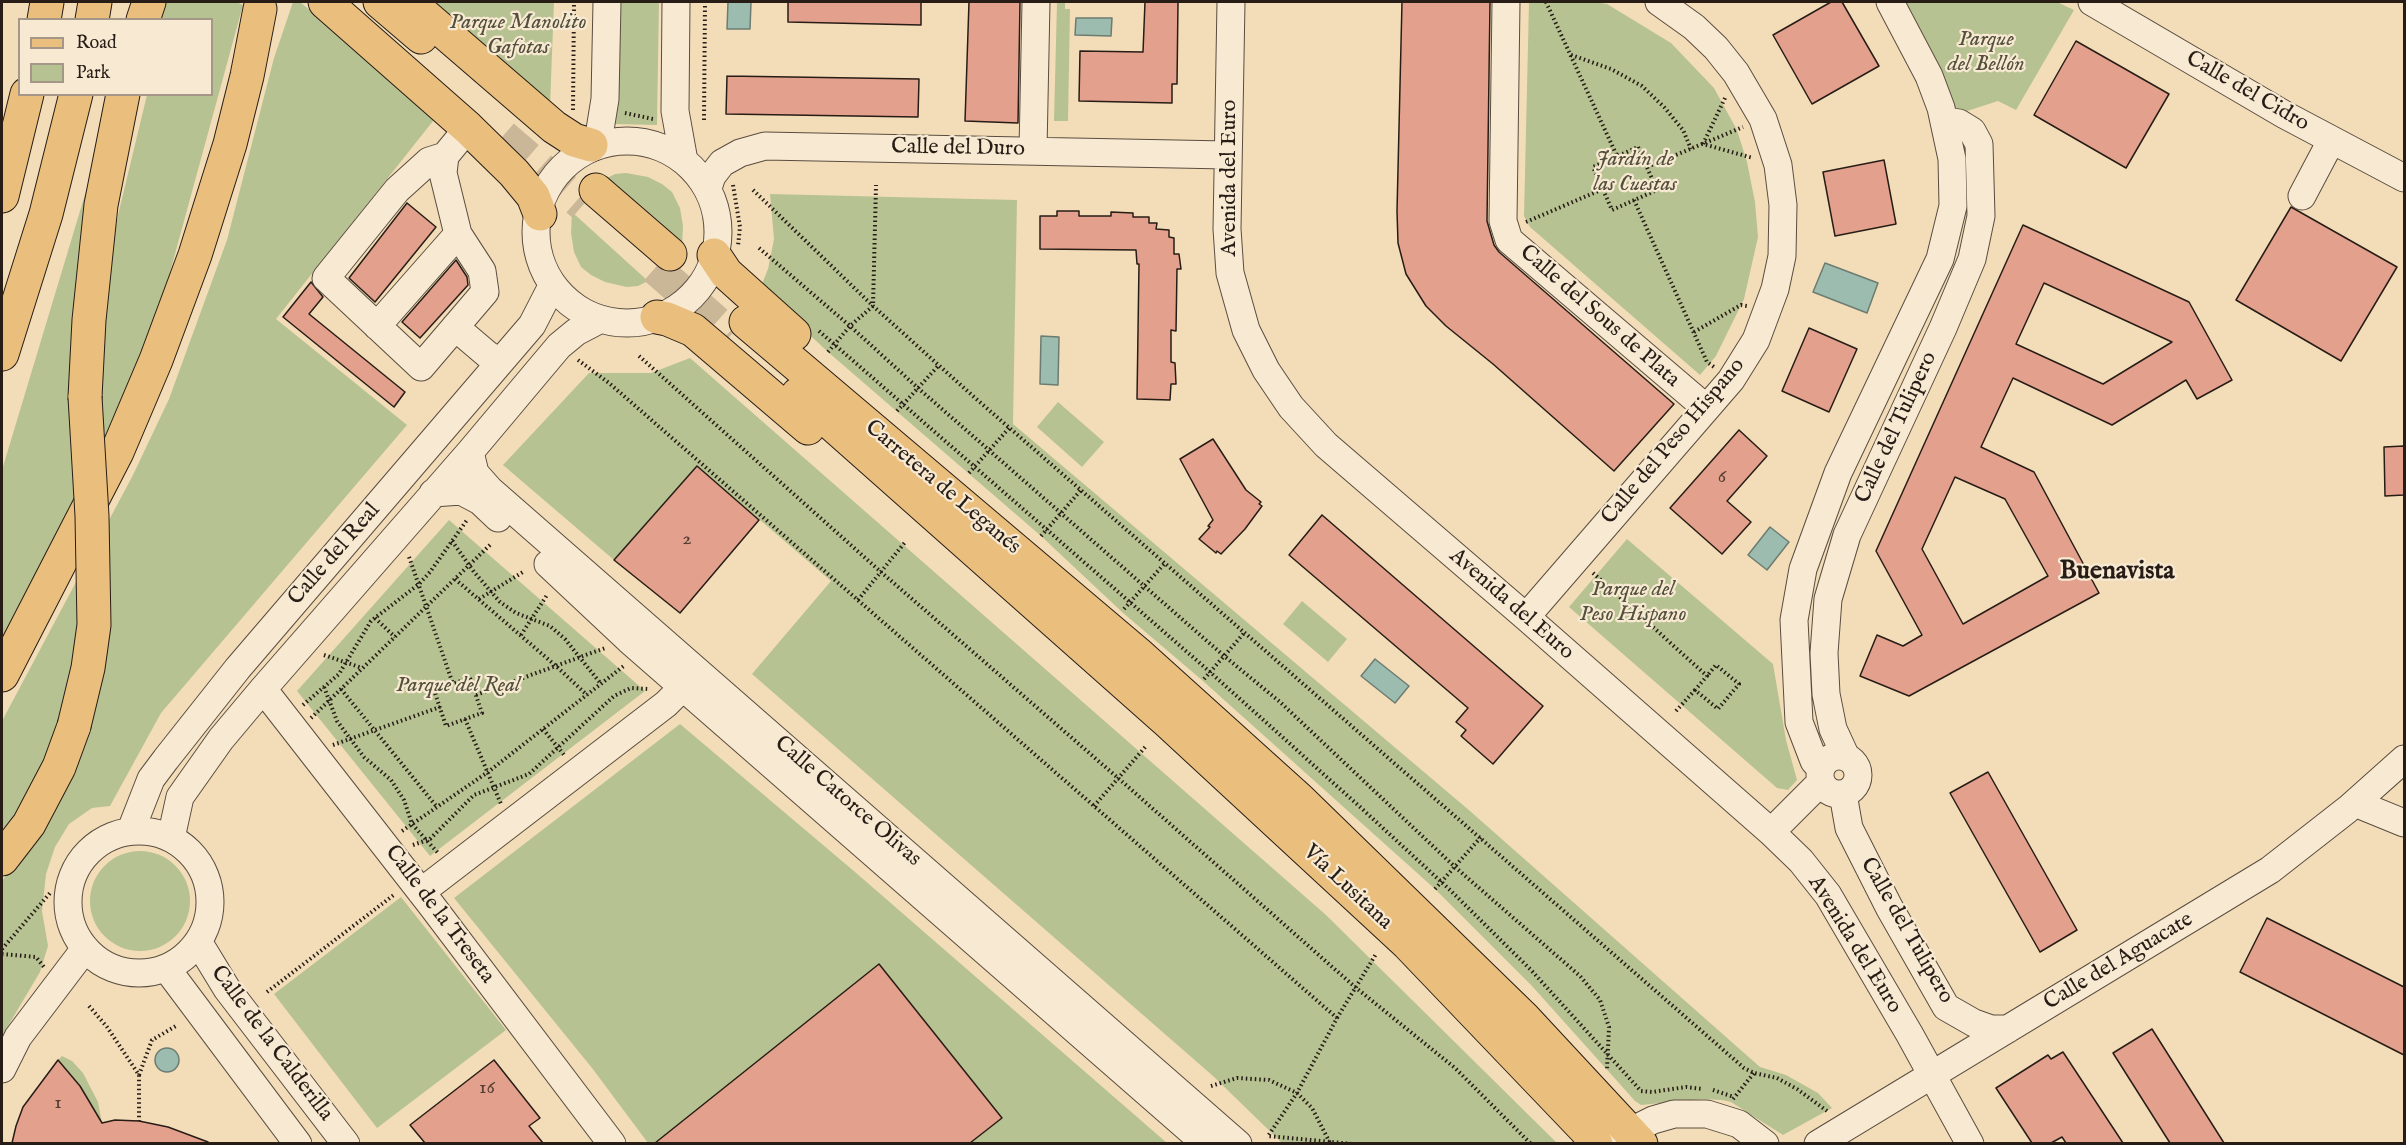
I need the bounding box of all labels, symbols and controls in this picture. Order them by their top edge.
park label: Parque Manolito Gafotas [449,10,587,62]
legend [18,18,213,96]
park label: Parque del Bellón [1947,27,2025,78]
text: Road [76,32,117,55]
street label: Calle del Cidro [2181,46,2313,138]
text: Park [76,62,110,85]
street label: Avenida del Euro [1217,100,1243,256]
street label: Calle del Duro [891,135,1025,163]
park label: Jardín de las Cuestas [1593,147,1677,198]
street label: Calle del Sous de Plata [1513,240,1685,394]
street label: Calle del Tulipero [1850,348,1944,508]
street label: Calle del Peso Hispano [1597,353,1751,531]
street label: Carretera de Leganés [859,415,1025,561]
house number: 6 [1718,466,1726,490]
street label: Calle del Real [283,498,387,612]
house number: 2 [682,528,692,552]
street label: Avenida del Euro [1443,544,1579,666]
district label: Buenavista [2059,557,2175,589]
park label: Parque del Peso Hispano [1580,577,1686,628]
park label: Parque del Real [396,673,520,699]
street label: Calle Catorce Olivas [768,731,926,873]
street label: Vía Lusitana [1297,840,1397,936]
street label: Calle de la Treseta [378,841,500,989]
street label: Calle del Tulipero [1854,853,1958,1009]
street label: Avenida del Euro [1801,871,1907,1019]
street label: Calle del Aguacate [2040,907,2198,1017]
street label: Calle de la Calderilla [204,961,338,1127]
house number: 16 [479,1077,495,1101]
house number: 1 [54,1092,62,1116]

